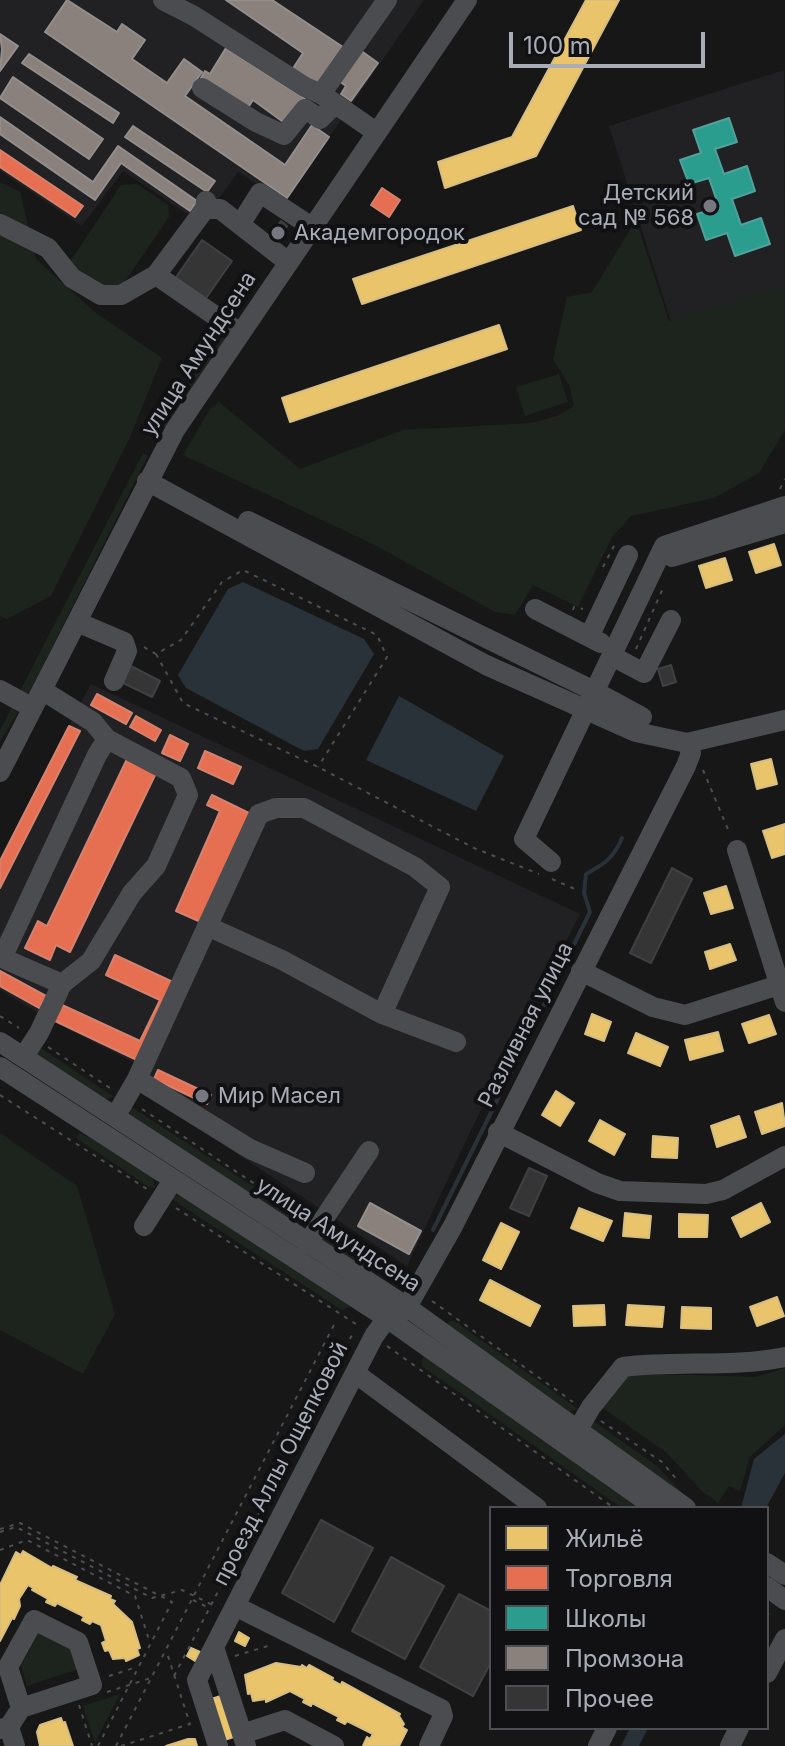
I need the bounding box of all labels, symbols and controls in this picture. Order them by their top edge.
scale bar [513,16,709,66]
text: 100 m [523,31,591,60]
place label: Детский сад № 568 [578,180,694,232]
marker: Детский сад № 568 [701,197,719,215]
place label: Академгородок [294,220,465,246]
marker: Академгородок [269,224,287,242]
street label: улица Амундсена [136,267,262,441]
street label: Разливная улица [473,938,579,1112]
place label: Мир Масел [218,1083,341,1109]
marker: Мир Масел [193,1087,211,1105]
street label: улица Амундсена [251,1172,425,1298]
street label: проезд Аллы Ощепковой [208,1338,354,1590]
legend [489,1506,769,1730]
text: Жильё [565,1524,643,1553]
text: Торговля [565,1564,673,1593]
text: Школы [565,1604,646,1633]
text: Промзона [565,1644,684,1673]
text: Прочее [565,1684,654,1713]

